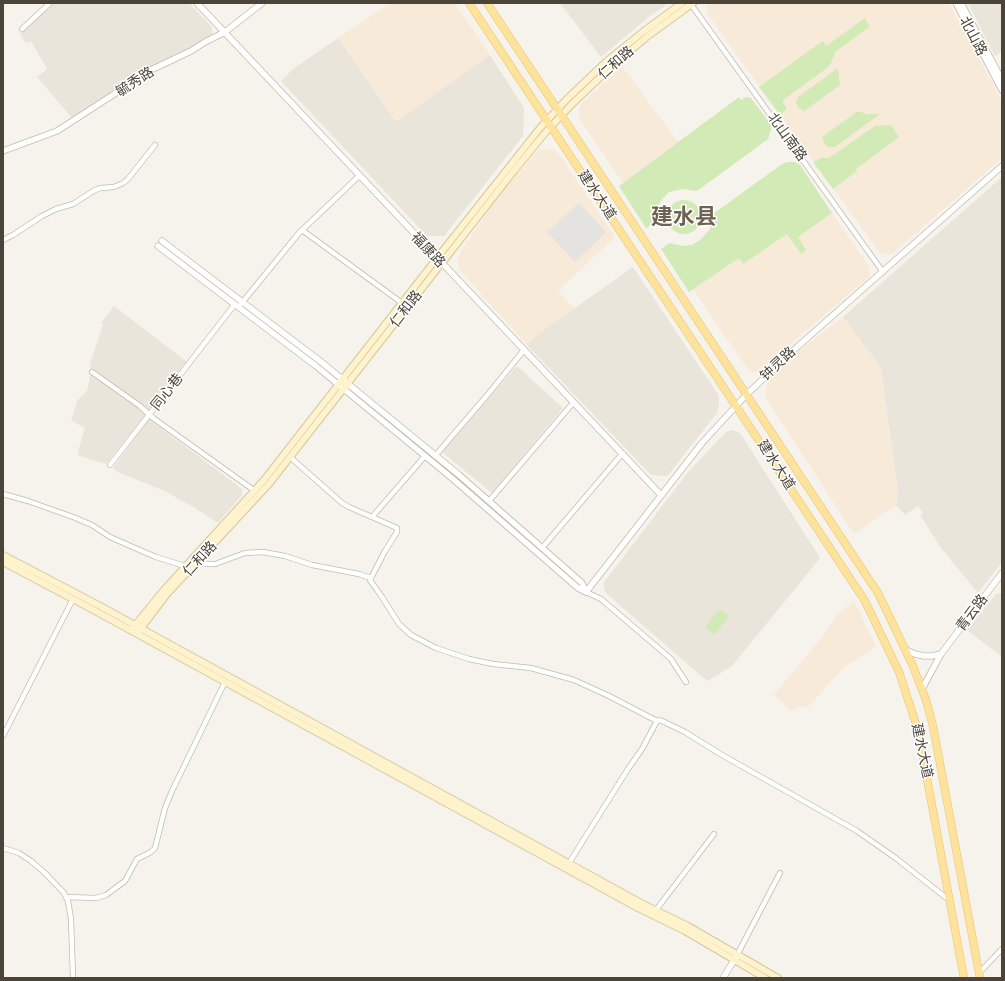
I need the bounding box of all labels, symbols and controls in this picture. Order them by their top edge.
street label: 北山路 [956,14,990,58]
street label: 仁和路 [595,43,637,83]
street label: 毓秀路 [113,64,157,100]
street label: 北山南路 [764,109,810,165]
street label: 建水大道 [574,167,620,223]
district label: 建水县 [651,204,717,230]
street label: 福康路 [408,229,448,271]
street label: 仁和路 [386,287,426,331]
street label: 钟灵路 [757,344,799,384]
street label: 同心巷 [147,370,187,414]
street label: 建水大道 [754,437,798,493]
street label: 仁和路 [180,538,220,580]
street label: 青云路 [953,591,991,635]
street label: 建水大道 [908,722,936,780]

